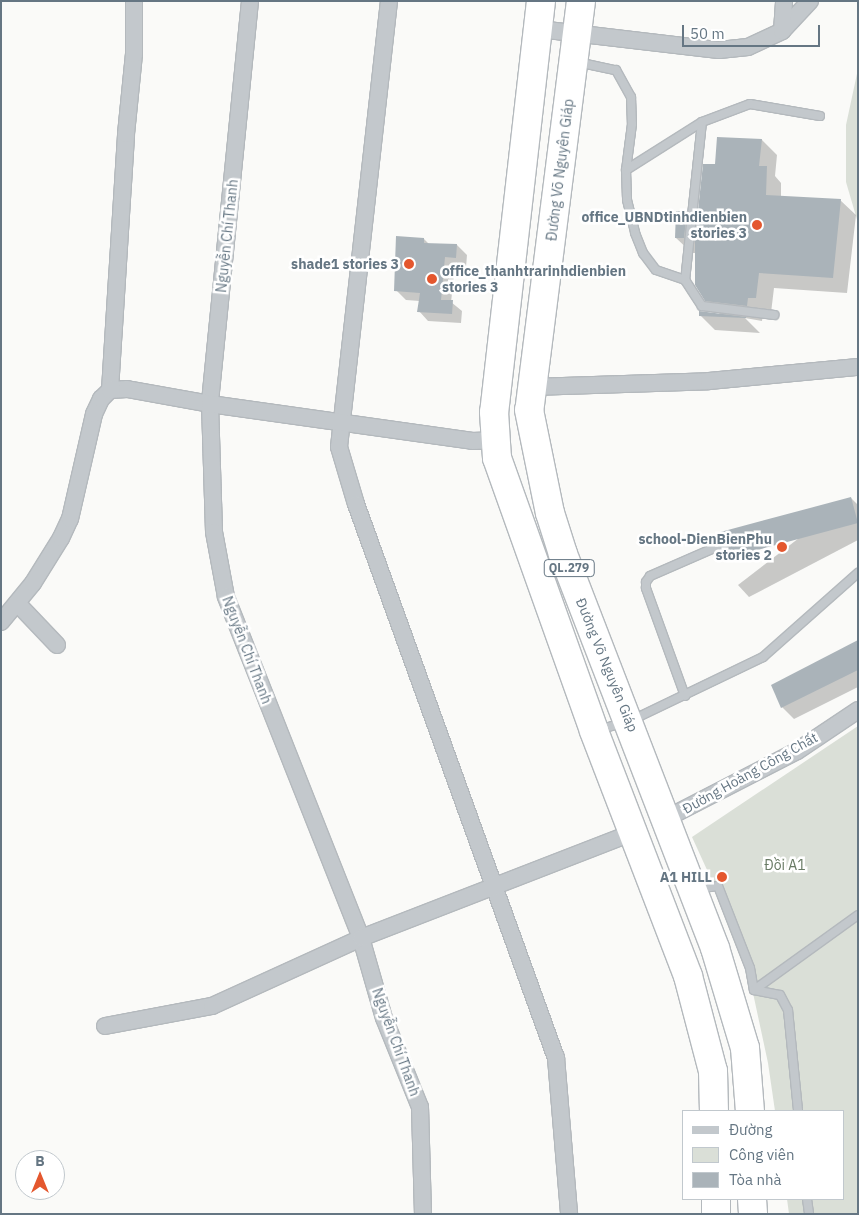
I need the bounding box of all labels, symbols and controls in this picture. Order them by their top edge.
scale bar [684,15,822,47]
text: 50 m [690,24,725,43]
street label: Đường Võ Nguyên Giáp [543,98,577,242]
street label: Nguyễn Chí Thanh [213,179,241,293]
place label: office_UBNDtinhdienbien stories 3 [582,209,747,242]
marker: office_UBNDtinhdienbien stories 3 [751,219,763,231]
place label: shade1 stories 3 [291,256,399,272]
marker: shade1 stories 3 [403,258,415,270]
place label: office_thanhtrarinhdienbien stories 3 [442,263,626,296]
marker: office_thanhtrarinhdienbien stories 3 [426,273,438,285]
place label: school-DienBienPhu stories 2 [638,531,772,564]
marker: school-DienBienPhu stories 2 [776,541,788,553]
road number: QL.279 [543,558,595,578]
street label: Nguyễn Chí Thanh [219,594,275,706]
street label: Đường Võ Nguyên Giáp [572,596,642,734]
street label: Đường Hoàng Công Chất [679,729,821,817]
park label: Đồi A1 [764,857,806,873]
place label: A1 HILL [660,869,712,885]
marker: A1 HILL [716,871,728,883]
street label: Nguyễn Chí Thanh [369,986,423,1098]
legend [682,1110,844,1200]
text: Đường [729,1120,772,1139]
text: Công viên [729,1145,795,1164]
north arrow [15,1150,65,1200]
text: B [35,1152,45,1170]
text: Tòa nhà [729,1170,782,1189]

